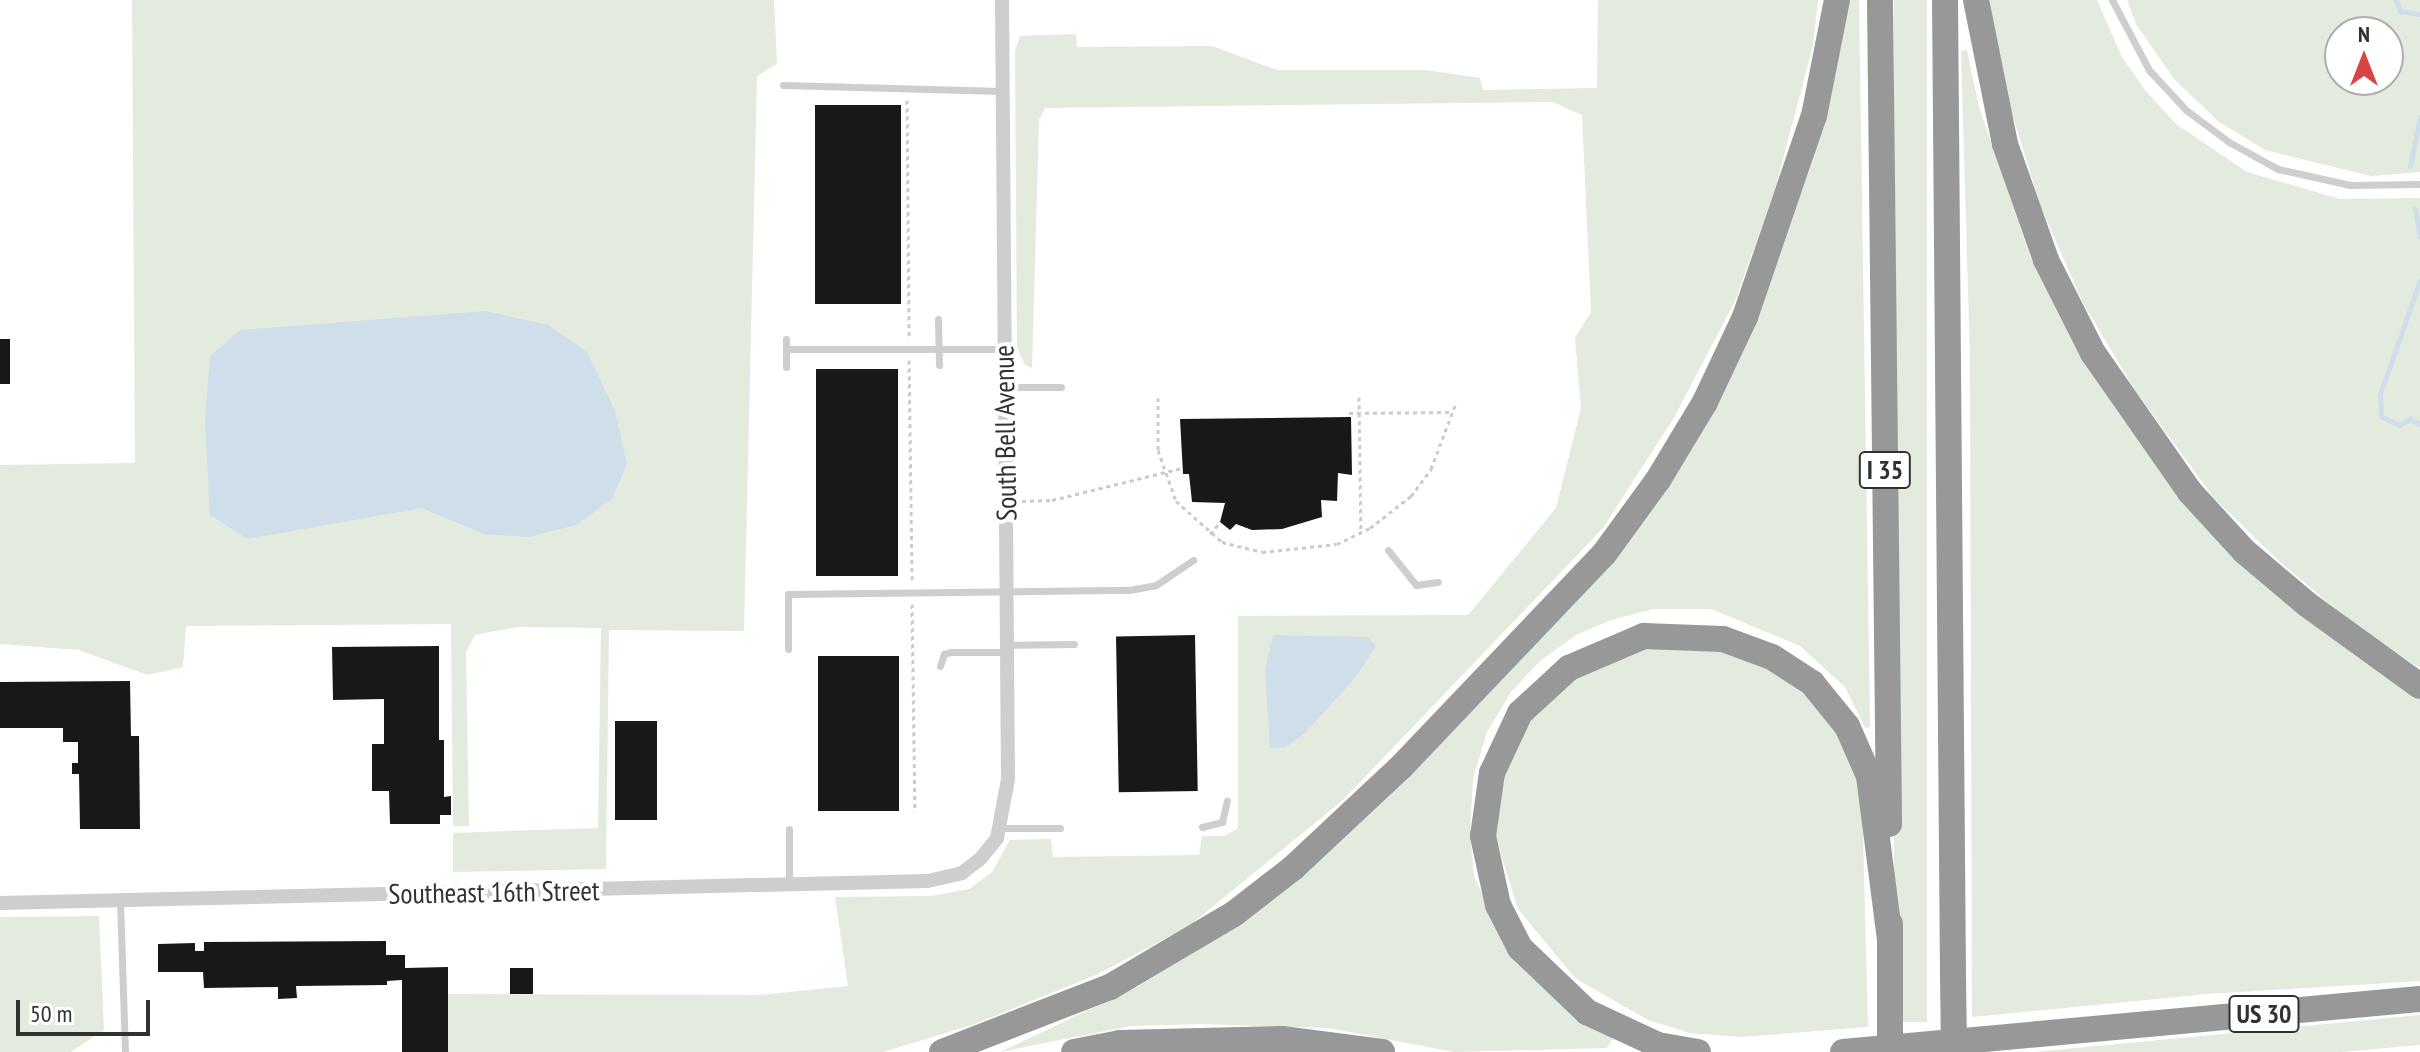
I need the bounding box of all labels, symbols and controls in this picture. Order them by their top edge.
north arrow [2324,16,2404,96]
text: N [2358,20,2370,48]
street label: South Bell Avenue [987,344,1023,522]
road number: I 35 [1857,448,1913,492]
street label: Southeast 16th Street [388,873,600,911]
scale bar [20,984,154,1034]
road number: US 30 [2228,992,2300,1036]
text: 50 m [30,998,72,1029]

